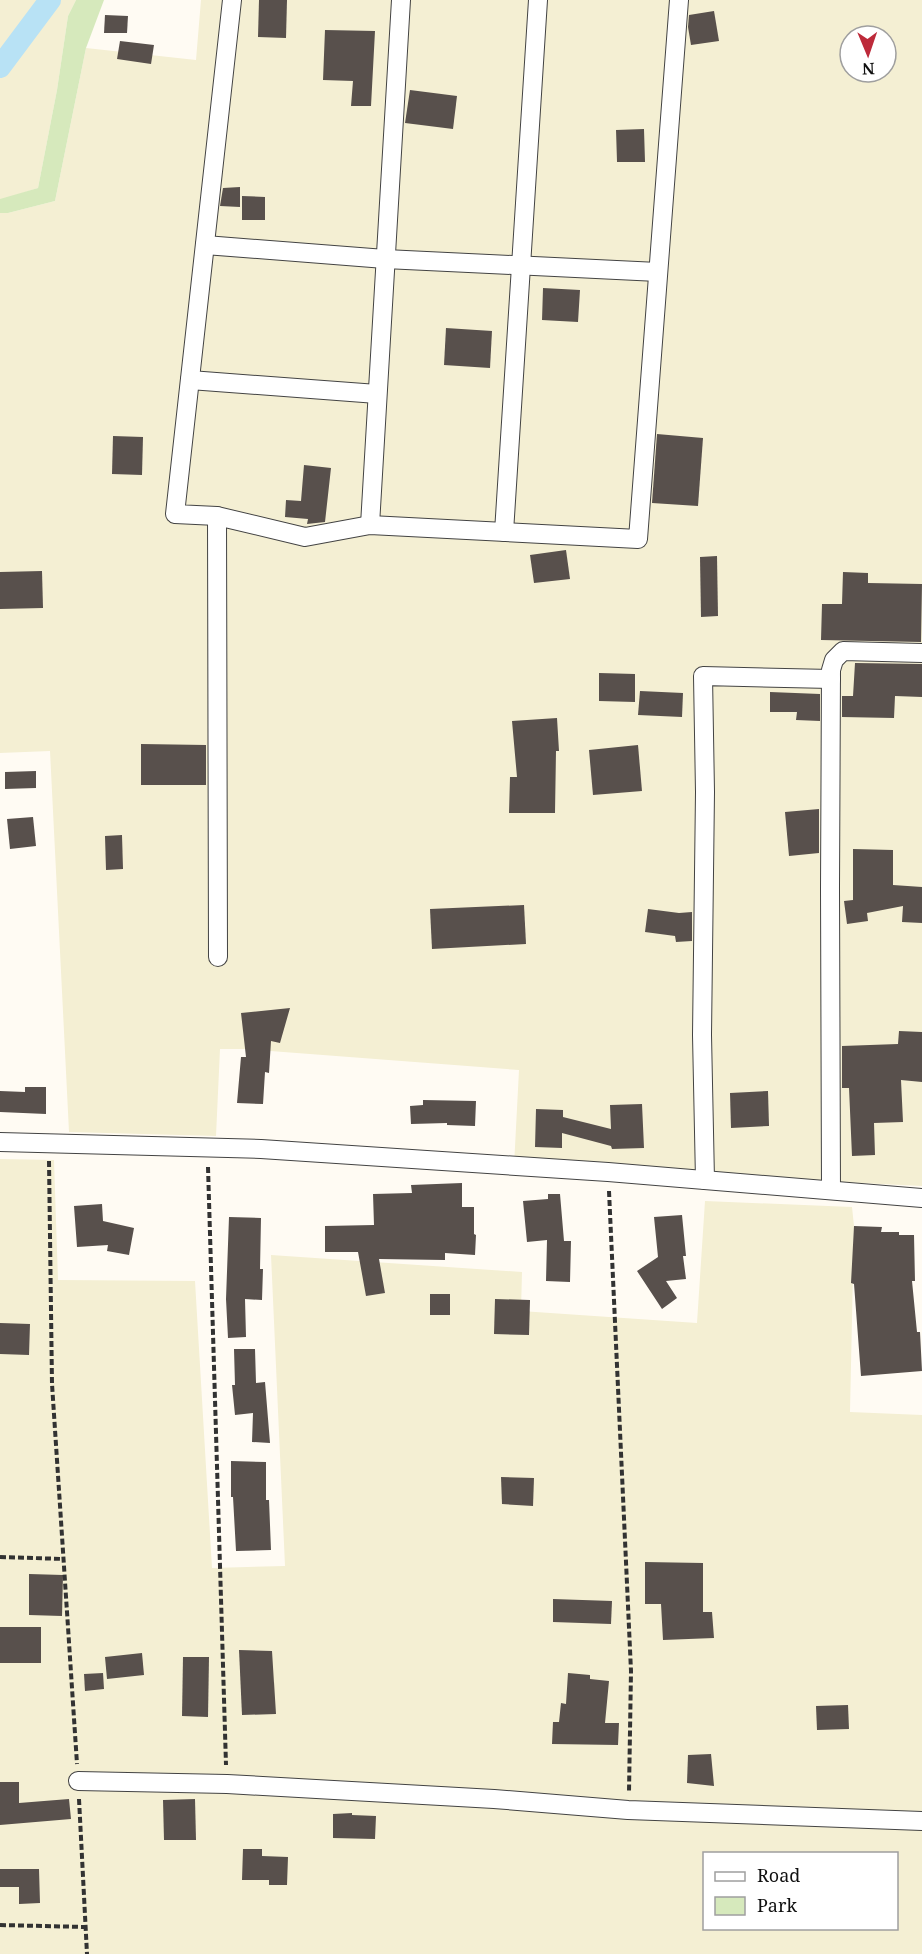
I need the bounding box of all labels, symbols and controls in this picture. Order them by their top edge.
north arrow [838,24,898,84]
text: N [861,58,875,80]
legend [703,1852,898,1930]
text: Road [757,1863,800,1887]
text: Park [757,1893,797,1917]

